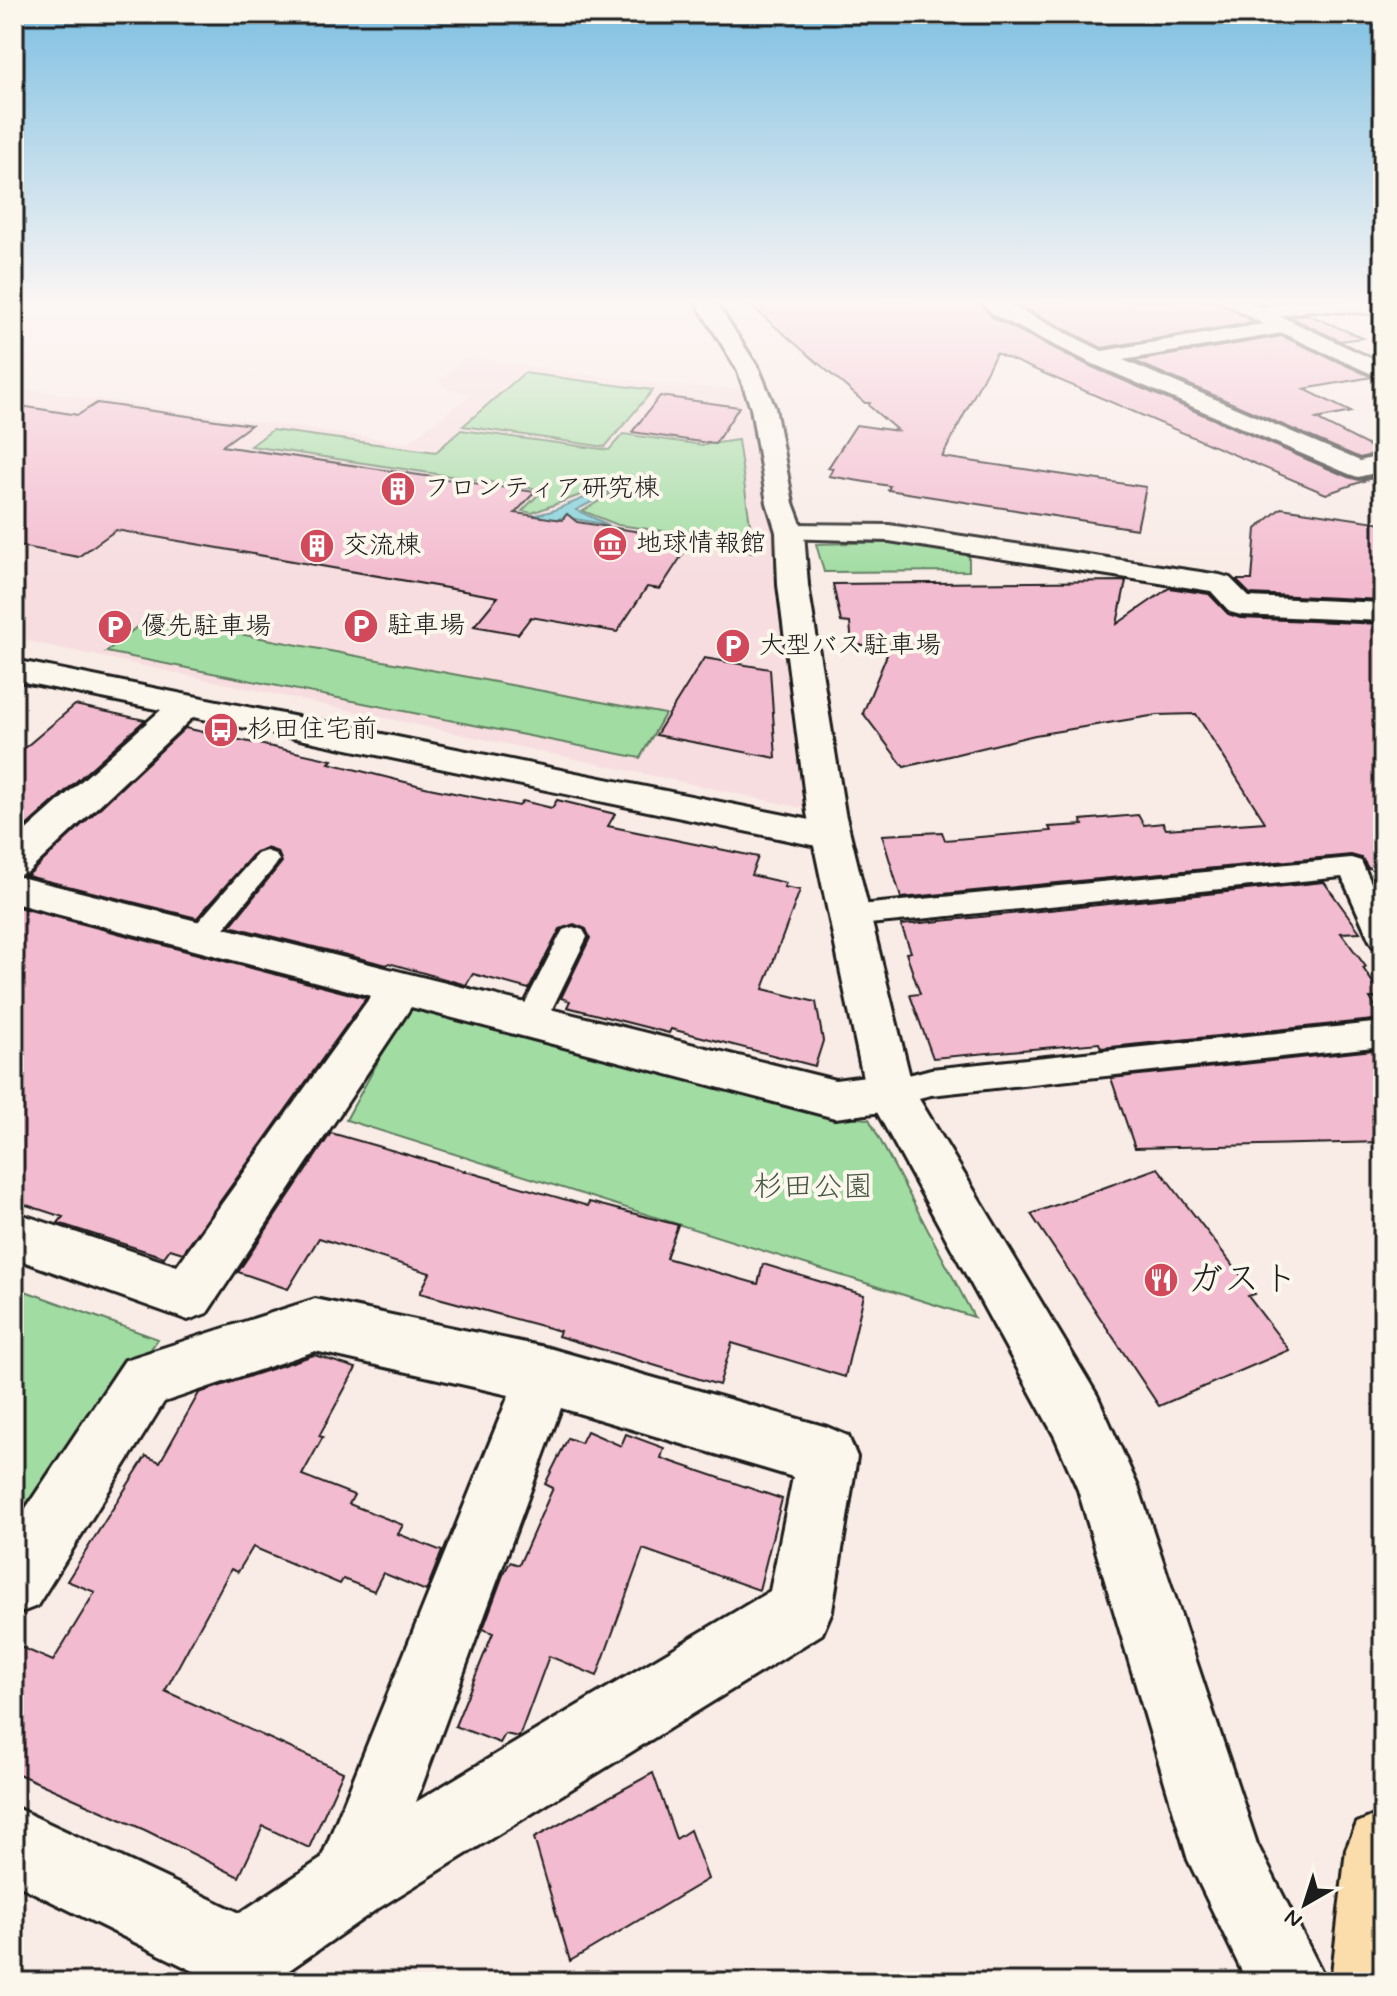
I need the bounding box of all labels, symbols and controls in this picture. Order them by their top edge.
building icon: フロンティア研究棟 [379,470,417,508]
place label: フロンティア研究棟 [424,472,660,506]
museum icon: 地球情報館 [591,525,629,563]
building icon: 交流棟 [298,527,336,565]
place label: 地球情報館 [636,527,766,561]
place label: 交流棟 [343,529,421,563]
parking icon: 駐車場 [342,607,380,645]
parking icon: 優先駐車場 [96,608,134,646]
place label: 駐車場 [387,609,465,643]
place label: 優先駐車場 [141,610,271,644]
parking icon: 大型バス駐車場 [714,627,752,665]
place label: 大型バス駐車場 [759,629,941,663]
bus stop icon: 杉田住宅前 [202,711,240,749]
place label: 杉田住宅前 [247,713,377,747]
park label: 杉田公園 [753,1168,873,1207]
place label: ガスト [1187,1257,1299,1304]
restaurant icon: ガスト [1142,1261,1180,1299]
north arrow [1265,1864,1345,1944]
text: N [1279,1902,1308,1933]

